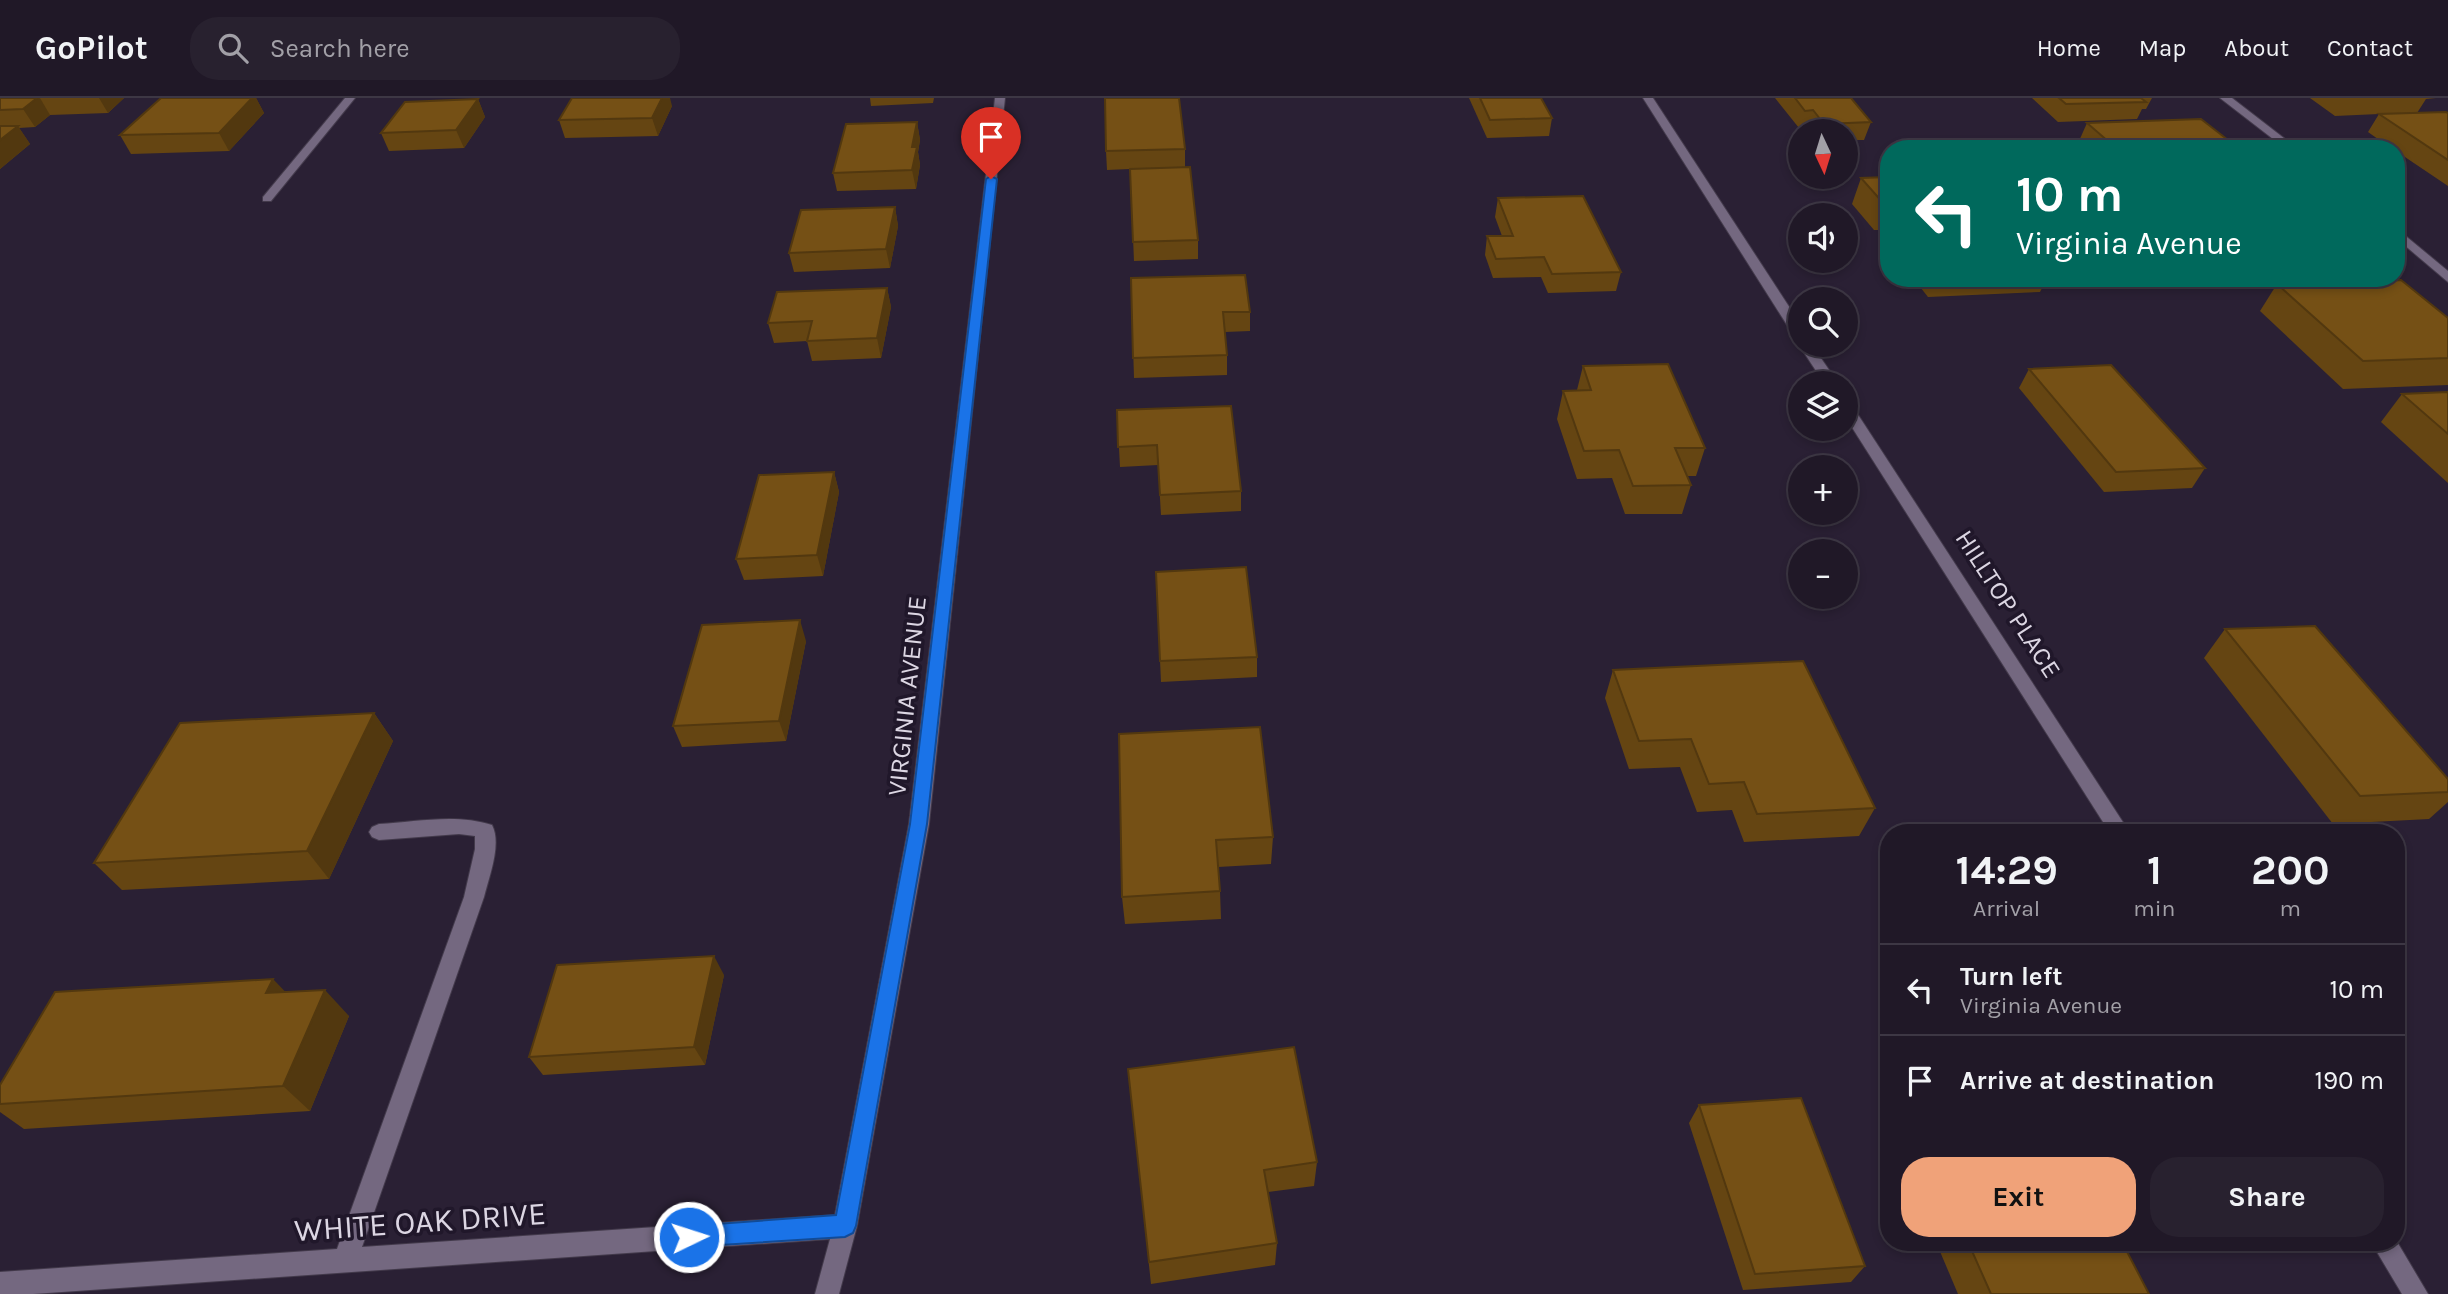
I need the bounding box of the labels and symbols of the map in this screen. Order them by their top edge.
pin [961,107,1021,179]
north arrow [1788,119,1858,189]
street label: HILLTOP PLACE [1949,524,2067,684]
street label: VIRGINIA AVENUE [881,595,933,797]
street label: WHITE OAK DRIVE [293,1195,547,1249]
position arrow [652,1200,726,1274]

